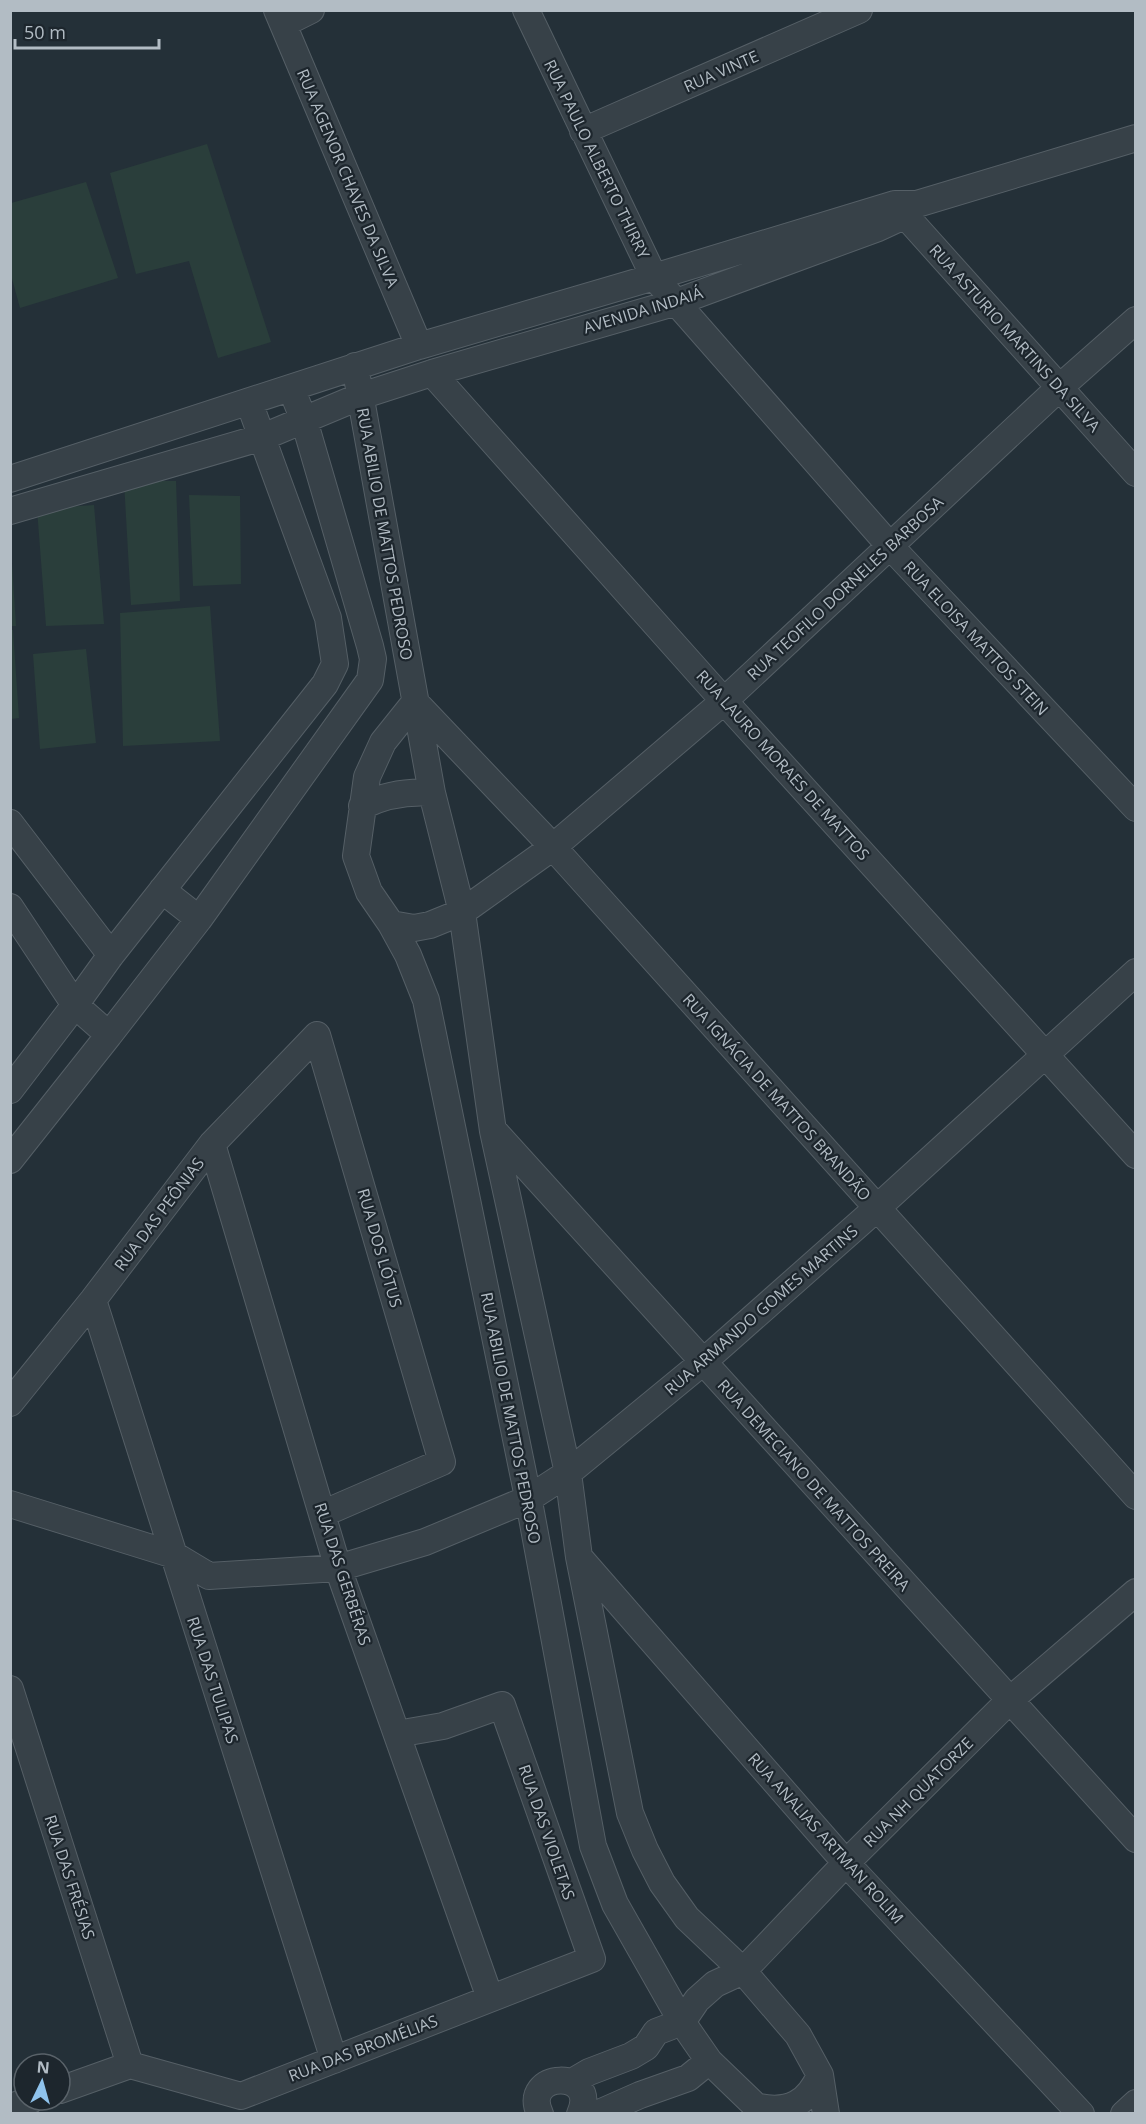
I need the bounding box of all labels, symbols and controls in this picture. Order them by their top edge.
scale bar [15,12,159,50]
text: 50 m [24,20,66,44]
street label: RUA VINTE [680,45,762,97]
street label: RUA PAULO ALBERTO THIRRY [539,56,655,262]
street label: RUA AGENOR CHAVES DA SILVA [292,65,404,291]
street label: RUA ASTURIO MARTINS DA SILVA [925,239,1106,437]
street label: AVENIDA INDAIÁ [581,281,706,339]
street label: RUA ABILIO DE MATTOS PEDROSO [352,406,418,662]
street label: RUA TEOFILO DORNELES BARBOSA [742,490,948,685]
street label: RUA ELOISA MATTOS STEIN [899,556,1053,720]
street label: RUA LAURO MORAES DE MATTOS [691,665,875,865]
street label: RUA IGNÁCIA DE MATTOS BRANDÃO [678,989,876,1205]
street label: RUA DAS PEÔNIAS [109,1153,209,1275]
street label: RUA DOS LÓTUS [352,1186,408,1310]
street label: RUA ARMANDO GOMES MARTINS [660,1220,862,1400]
street label: RUA ABILIO DE MATTOS PEDROSO [476,1290,546,1546]
street label: RUA DEMECIANO DE MATTOS PREIRA [713,1374,916,1596]
street label: RUA DAS GERBÉRAS [310,1500,377,1648]
street label: RUA DAS TULIPAS [182,1614,244,1747]
street label: RUA NH QUATORZE [858,1732,978,1852]
street label: RUA ANALIAS ARTMAN ROLIM [743,1748,909,1928]
street label: RUA DAS VIOLETAS [514,1761,581,1903]
street label: RUA DAS FRÉSIAS [40,1812,101,1942]
street label: RUA DAS BROMÉLIAS [285,2009,441,2087]
north arrow [12,2052,72,2112]
text: N [36,2056,51,2079]

